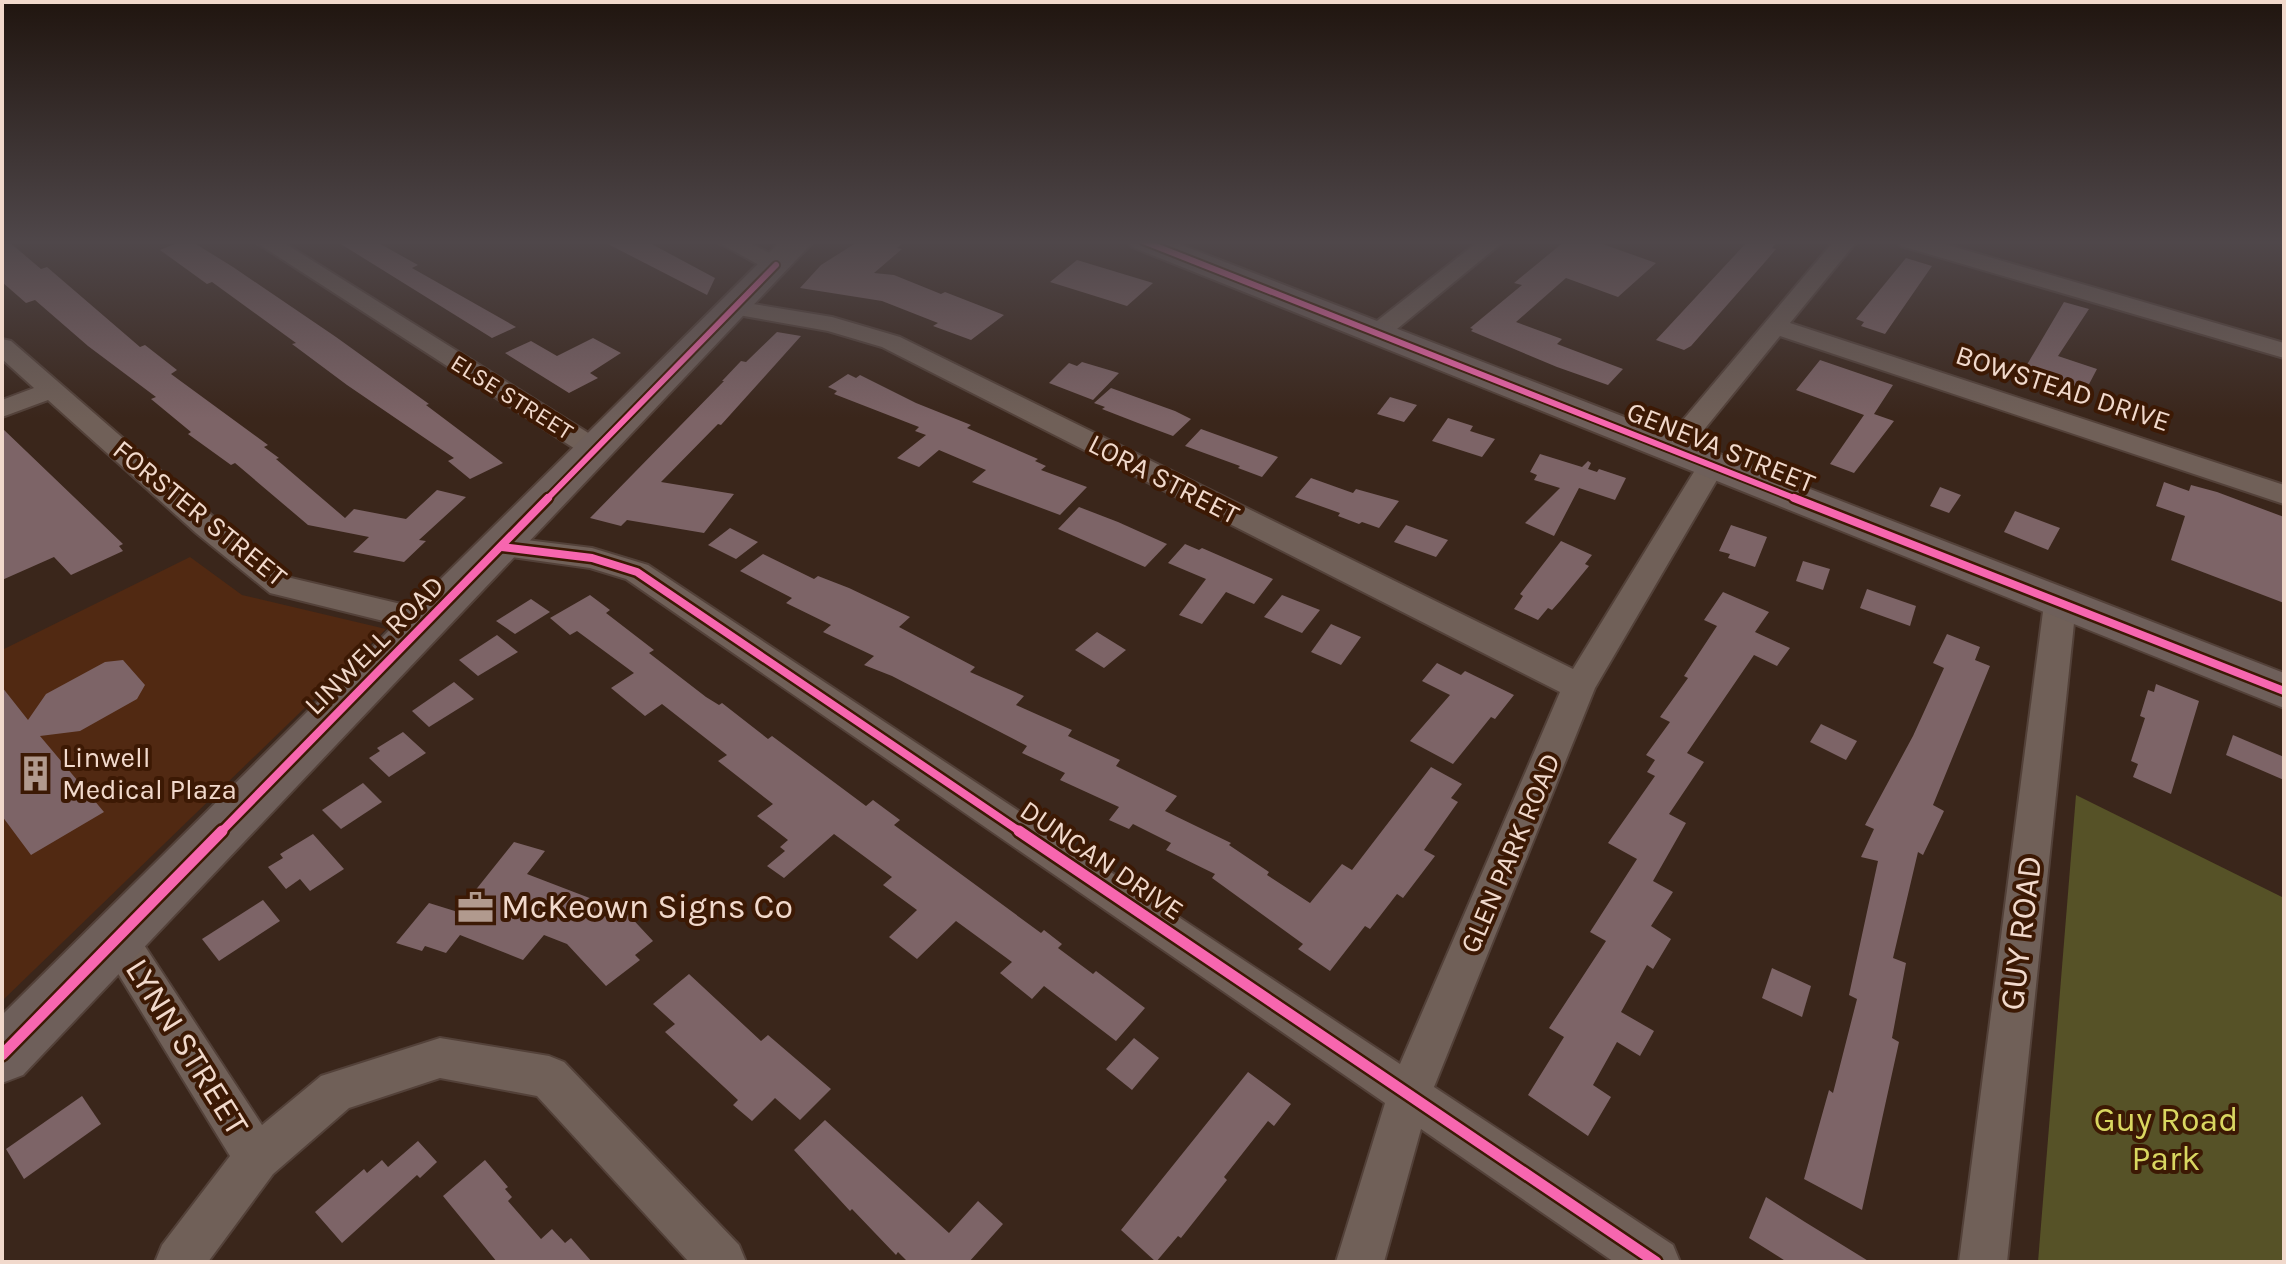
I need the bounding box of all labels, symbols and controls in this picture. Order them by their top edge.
street label: BOWSTEAD DRIVE [1952,338,2174,438]
street label: ELSE STREET [446,348,578,446]
street label: GENEVA STREET [1622,394,1820,500]
street label: LORA STREET [1083,427,1245,531]
street label: FORSTER STREET [106,433,294,593]
street label: LINWELL ROAD [297,568,451,722]
place label: Linwell Medical Plaza [62,741,237,806]
street label: GLEN PARK ROAD [1453,748,1567,958]
building icon: Linwell Medical Plaza [17,754,55,792]
street label: DUNCAN DRIVE [1014,793,1190,927]
street label: GUY ROAD [1992,853,2050,1013]
place label: McKeown Signs Co [501,887,793,927]
office icon: McKeown Signs Co [456,888,494,926]
street label: LYNN STREET [117,951,257,1143]
park label: Guy Road Park [2094,1100,2238,1179]

